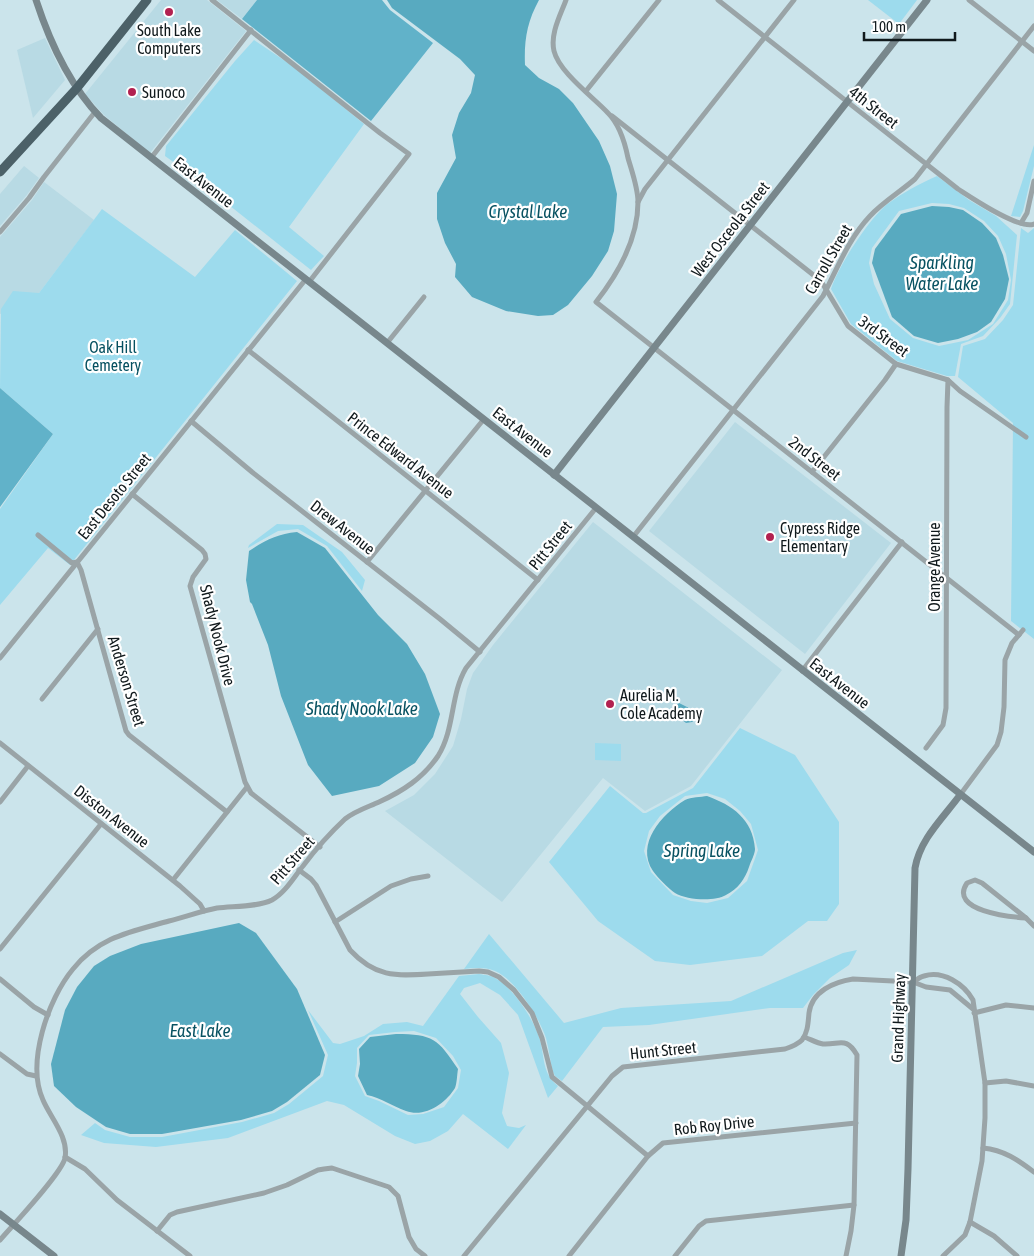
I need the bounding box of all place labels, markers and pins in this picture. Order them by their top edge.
marker: South Lake Computers [163,6,175,18]
place label: South Lake Computers [137,21,201,58]
place label: Sunoco [142,83,185,101]
marker: Sunoco [126,86,138,98]
place label: Cypress Ridge Elementary [780,519,860,556]
marker: Cypress Ridge Elementary [764,531,776,543]
place label: Aurelia M. Cole Academy [620,686,703,723]
marker: Aurelia M. Cole Academy [604,698,616,710]

